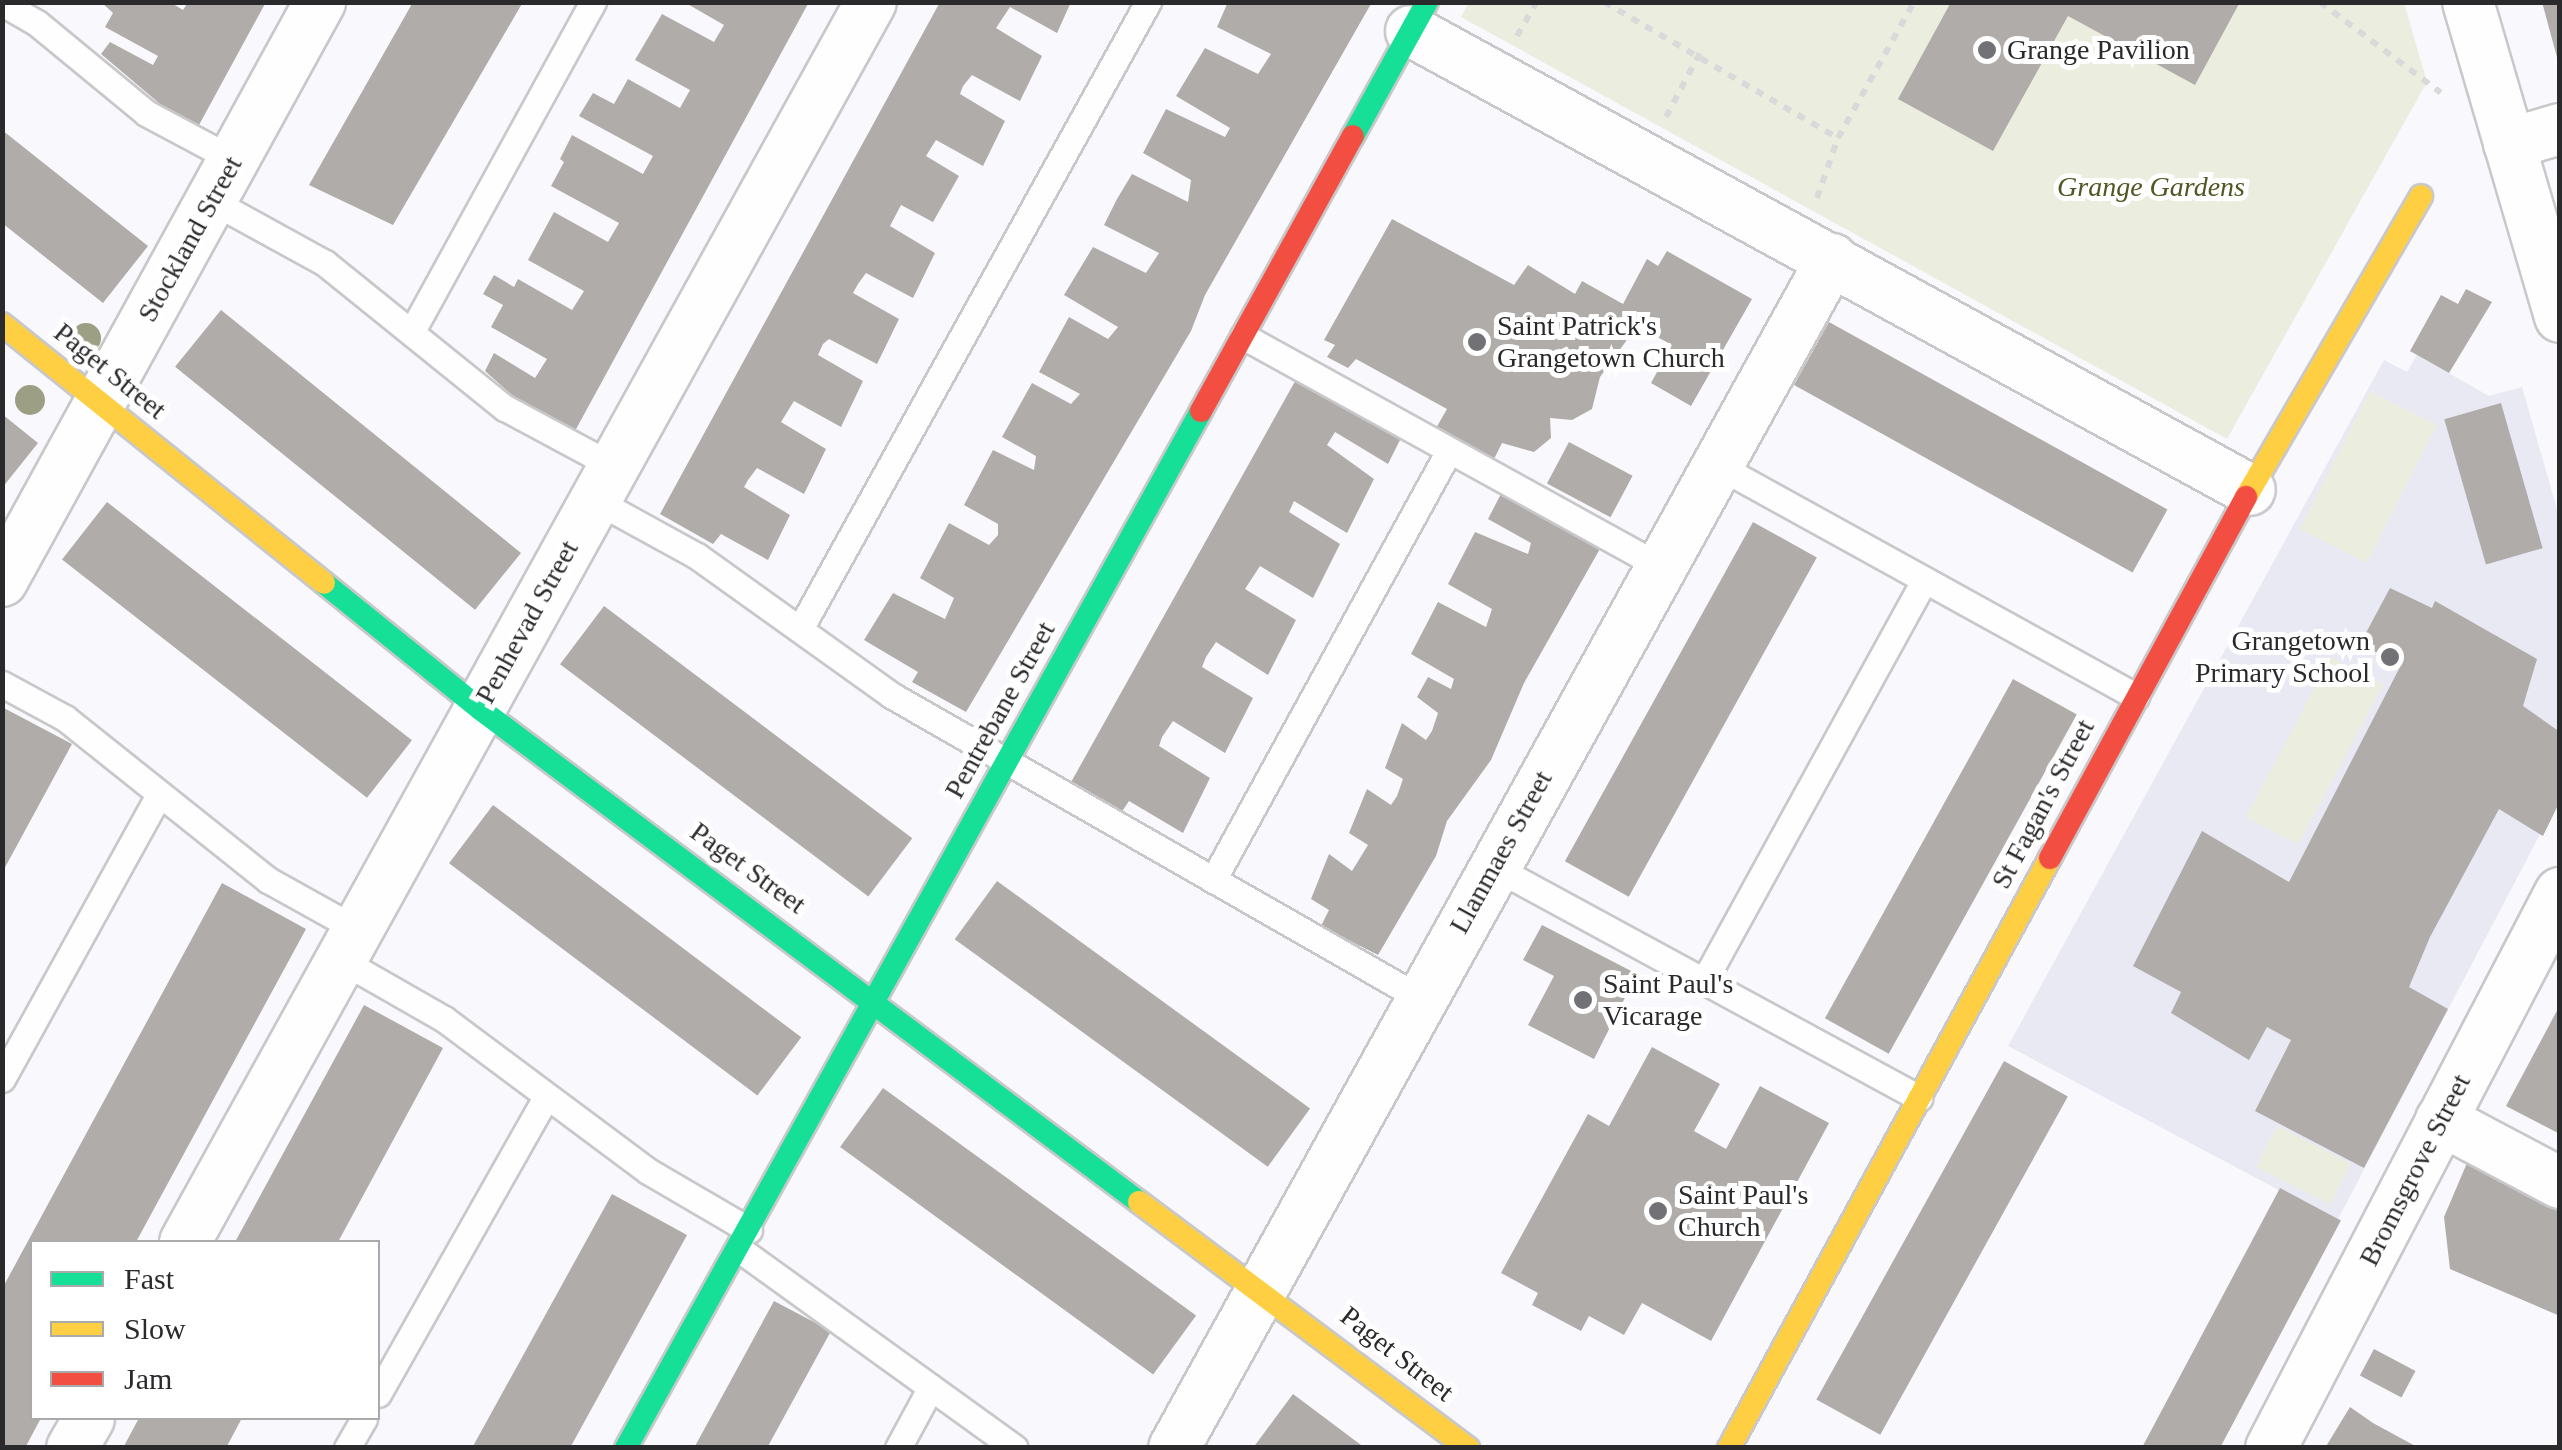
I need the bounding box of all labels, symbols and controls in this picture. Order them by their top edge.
place label: Grange Pavilion [2007,33,2190,67]
marker: Grange Pavilion [1976,39,1998,61]
street label: Stockland Street [131,150,249,328]
park label: Grange Gardens [2057,170,2245,204]
place label: Saint Patrick's Grangetown Church [1497,309,1725,375]
street label: Paget Street [47,316,173,426]
marker: Saint Patrick's Grangetown Church [1466,331,1488,353]
street label: Penhevad Street [468,535,586,709]
street label: Pentrebane Street [938,616,1062,804]
place label: Grangetown Primary School [2195,624,2370,690]
marker: Grangetown Primary School [2379,646,2401,668]
street label: St Fagan's Street [1984,714,2102,894]
street label: Llanmaes Street [1442,765,1560,939]
street label: Paget Street [684,815,812,921]
place label: Saint Paul's Vicarage [1603,967,1733,1033]
marker: Saint Paul's Vicarage [1572,989,1594,1011]
street label: Bromsgrove Street [2352,1068,2478,1272]
place label: Saint Paul's Church [1678,1178,1808,1244]
marker: Saint Paul's Church [1647,1200,1669,1222]
legend [30,1240,380,1420]
text: Fast [124,1262,174,1295]
street label: Paget Street [1334,1299,1460,1409]
text: Slow [124,1312,186,1345]
text: Jam [124,1362,172,1395]

